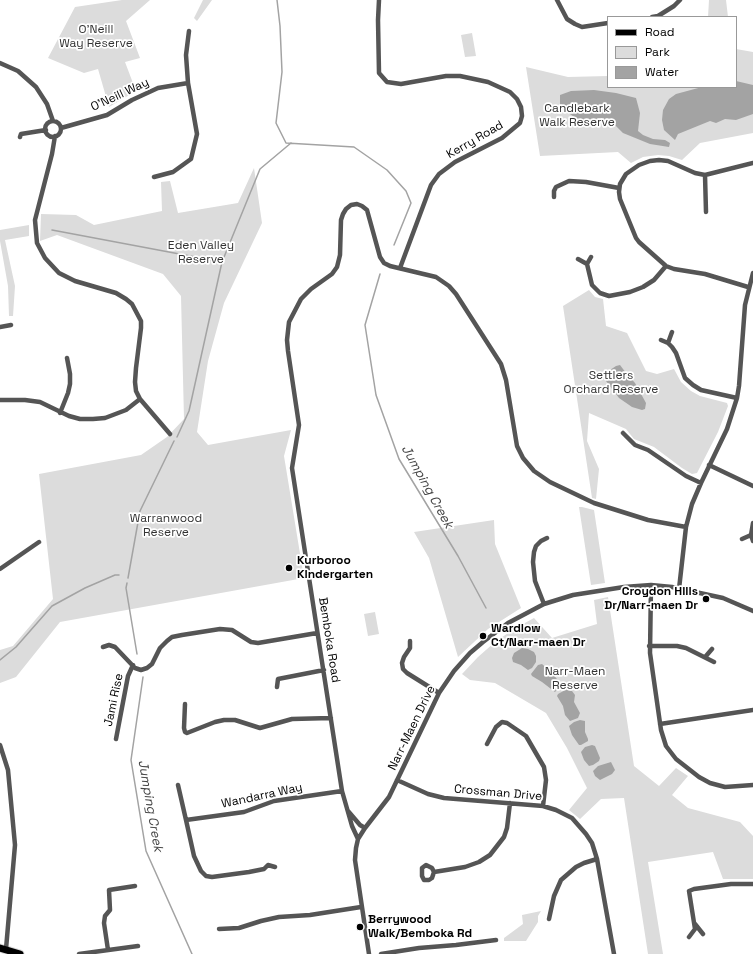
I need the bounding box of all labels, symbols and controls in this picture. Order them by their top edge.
legend [607,16,737,88]
park label: O'Neill Way Reserve [59,23,133,51]
text: Road [645,24,674,40]
text: Park [645,44,670,60]
text: Water [645,64,679,80]
street label: O'Neill Way [89,75,151,115]
park label: Candlebark Walk Reserve [539,102,615,130]
street label: Kerry Road [444,118,506,162]
park label: Eden Valley Reserve [168,239,234,267]
park label: Settlers Orchard Reserve [564,369,658,397]
water label: Jumping Creek [398,442,456,532]
park label: Warranwood Reserve [130,512,202,540]
place label: Kurboroo Kindergarten [297,554,373,582]
marker: Kurboroo Kindergarten [284,563,294,573]
place label: Croydon Hills Dr/Narr-maen Dr [604,585,698,613]
marker: Croydon Hills Dr/Narr-maen Dr [701,594,711,604]
street label: Bemboka Road [315,596,343,684]
place label: Wardlow Ct/Narr-maen Dr [491,622,586,650]
marker: Wardlow Ct/Narr-maen Dr [478,631,488,641]
park label: Narr-Maen Reserve [545,665,605,693]
street label: Jami Rise [101,672,127,728]
street label: Narr-Maen Drive [385,683,439,773]
water label: Jumping Creek [134,759,166,853]
street label: Wandarra Way [220,780,304,812]
street label: Crossman Drive [453,782,543,804]
place label: Berrywood Walk/Bemboka Rd [368,913,472,941]
marker: Berrywood Walk/Bemboka Rd [355,922,365,932]

